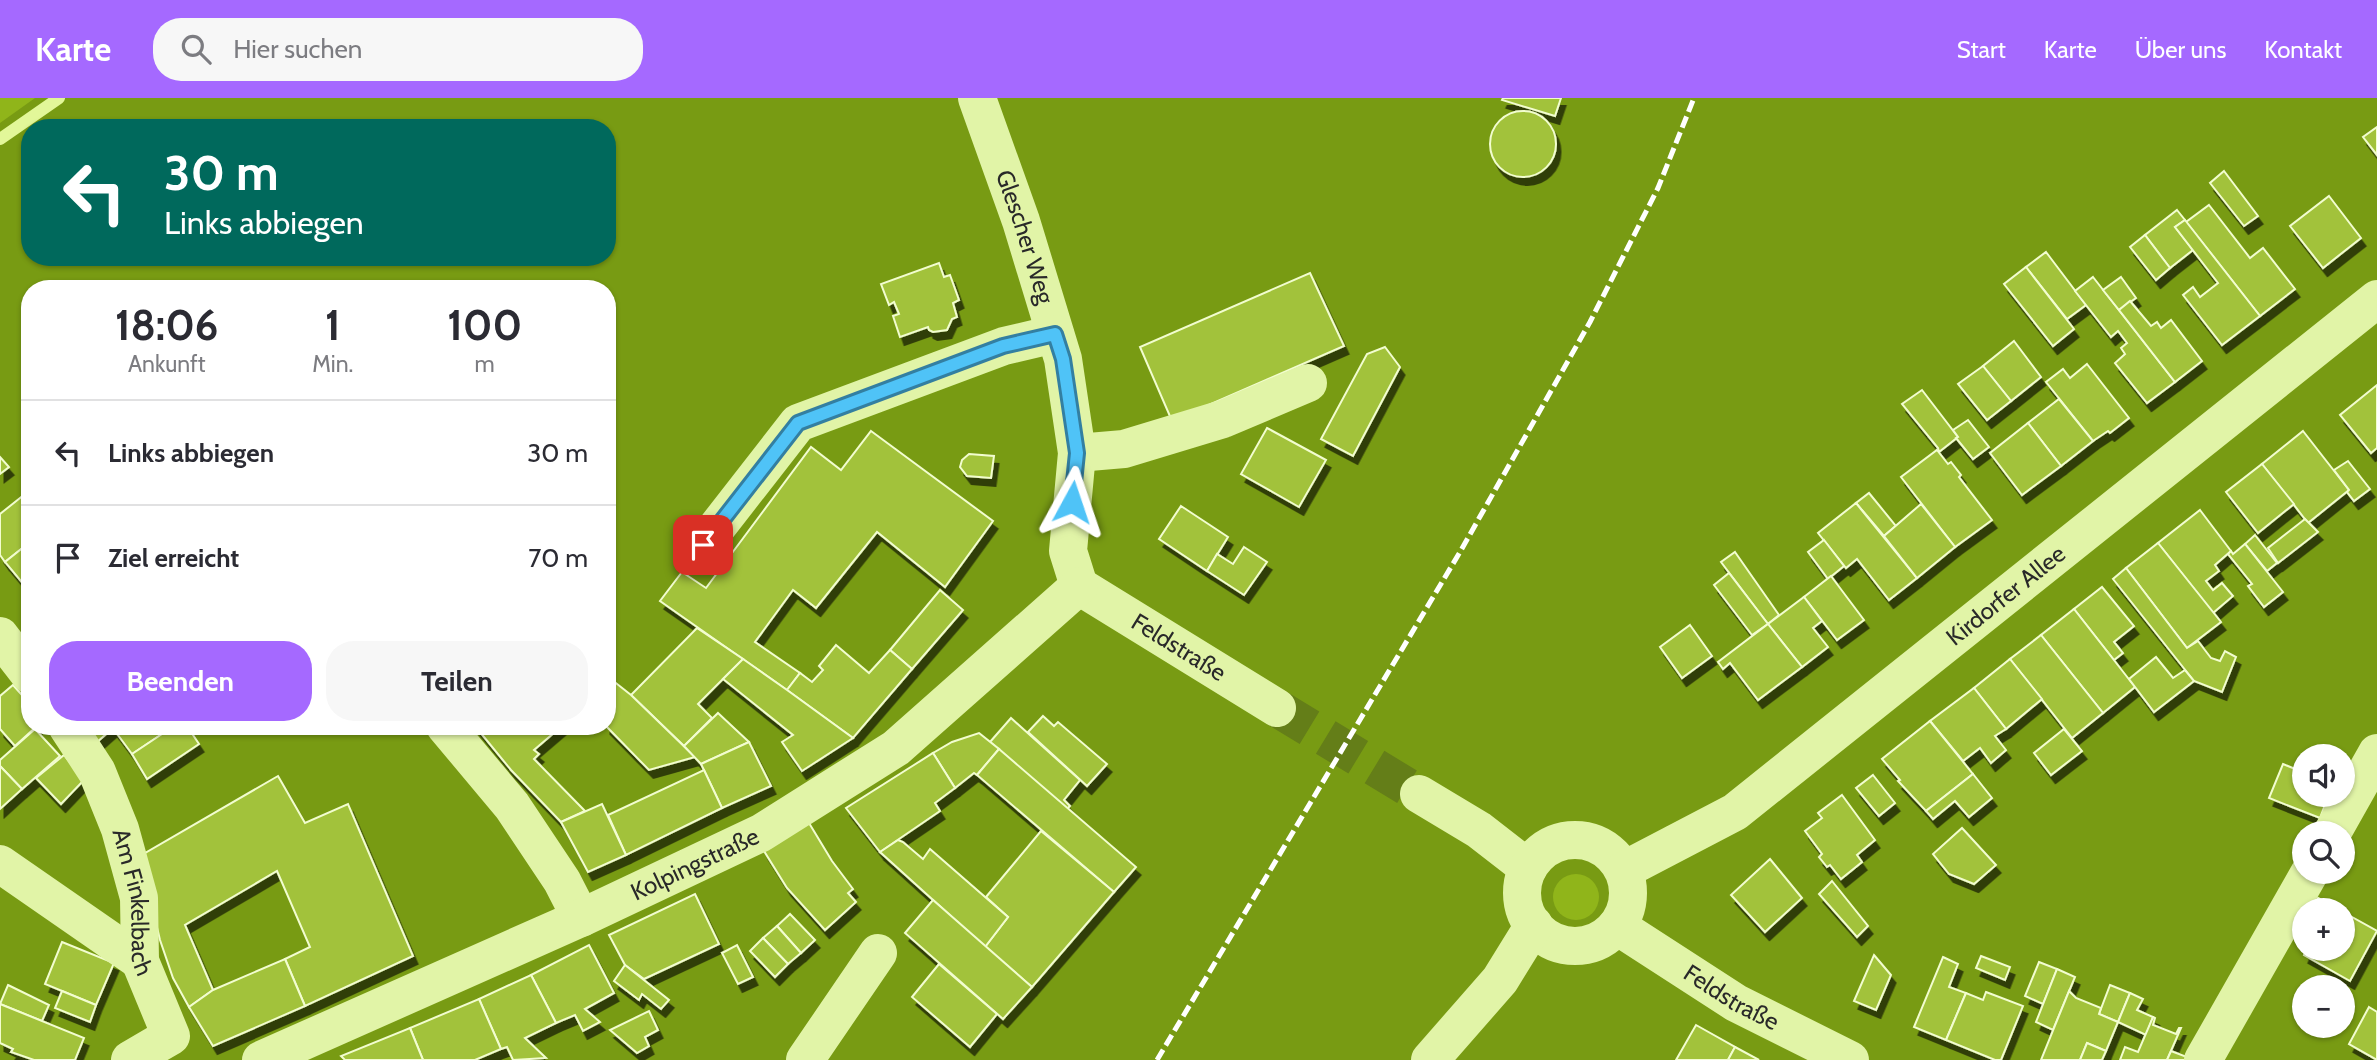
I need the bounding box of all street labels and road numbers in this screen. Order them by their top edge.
street label: Glescher Weg [990,166,1061,308]
street label: Kirdorfer Allee [1940,539,2071,651]
street label: Feldstraße [1126,607,1231,687]
street label: Kolpingstraße [626,821,763,906]
street label: Am Finkelbach [107,825,159,980]
street label: Feldstraße [1678,958,1784,1036]

